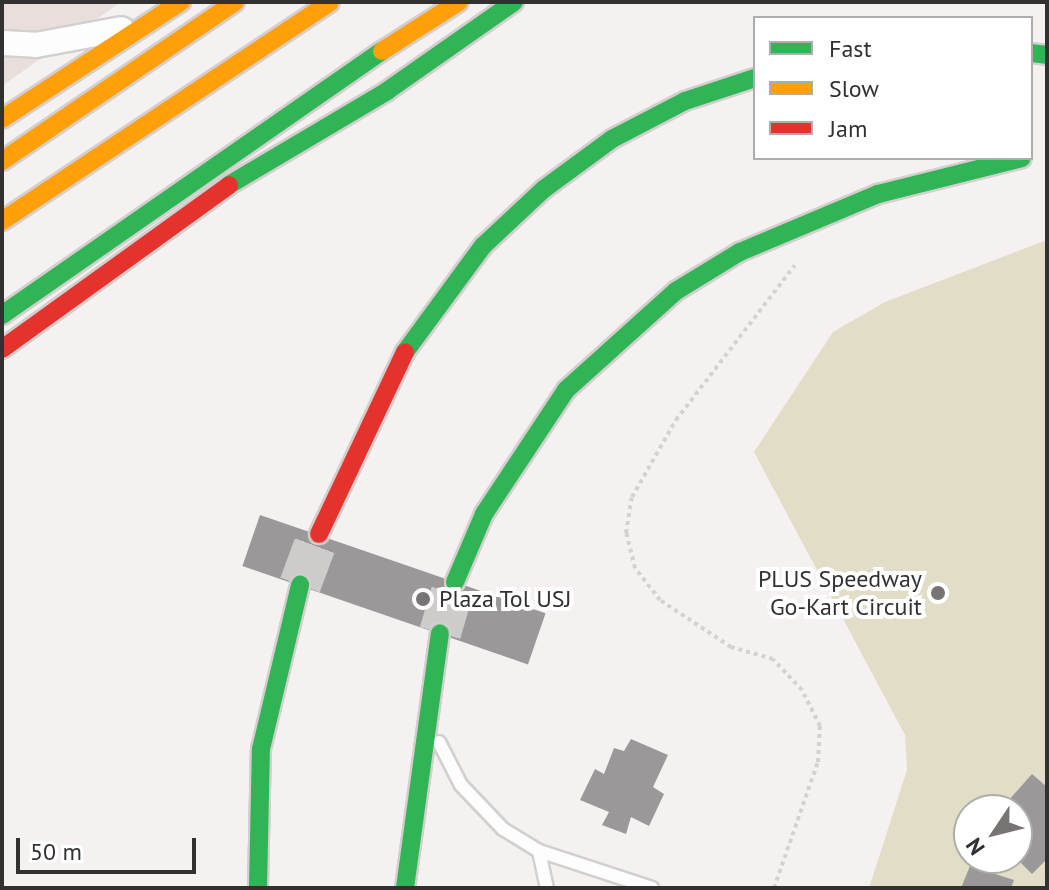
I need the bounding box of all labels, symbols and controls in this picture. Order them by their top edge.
legend [753,16,1033,160]
text: Fast [829,33,872,64]
text: Slow [829,73,879,104]
text: Jam [829,113,867,144]
place label: PLUS Speedway Go-Kart Circuit [758,565,922,621]
marker: PLUS Speedway Go-Kart Circuit [929,584,947,602]
place label: Plaza Tol USJ [439,585,572,613]
marker: Plaza Tol USJ [414,590,432,608]
north arrow [953,794,1033,874]
scale bar [20,822,200,872]
text: N [959,833,991,861]
text: 50 m [30,836,82,867]

